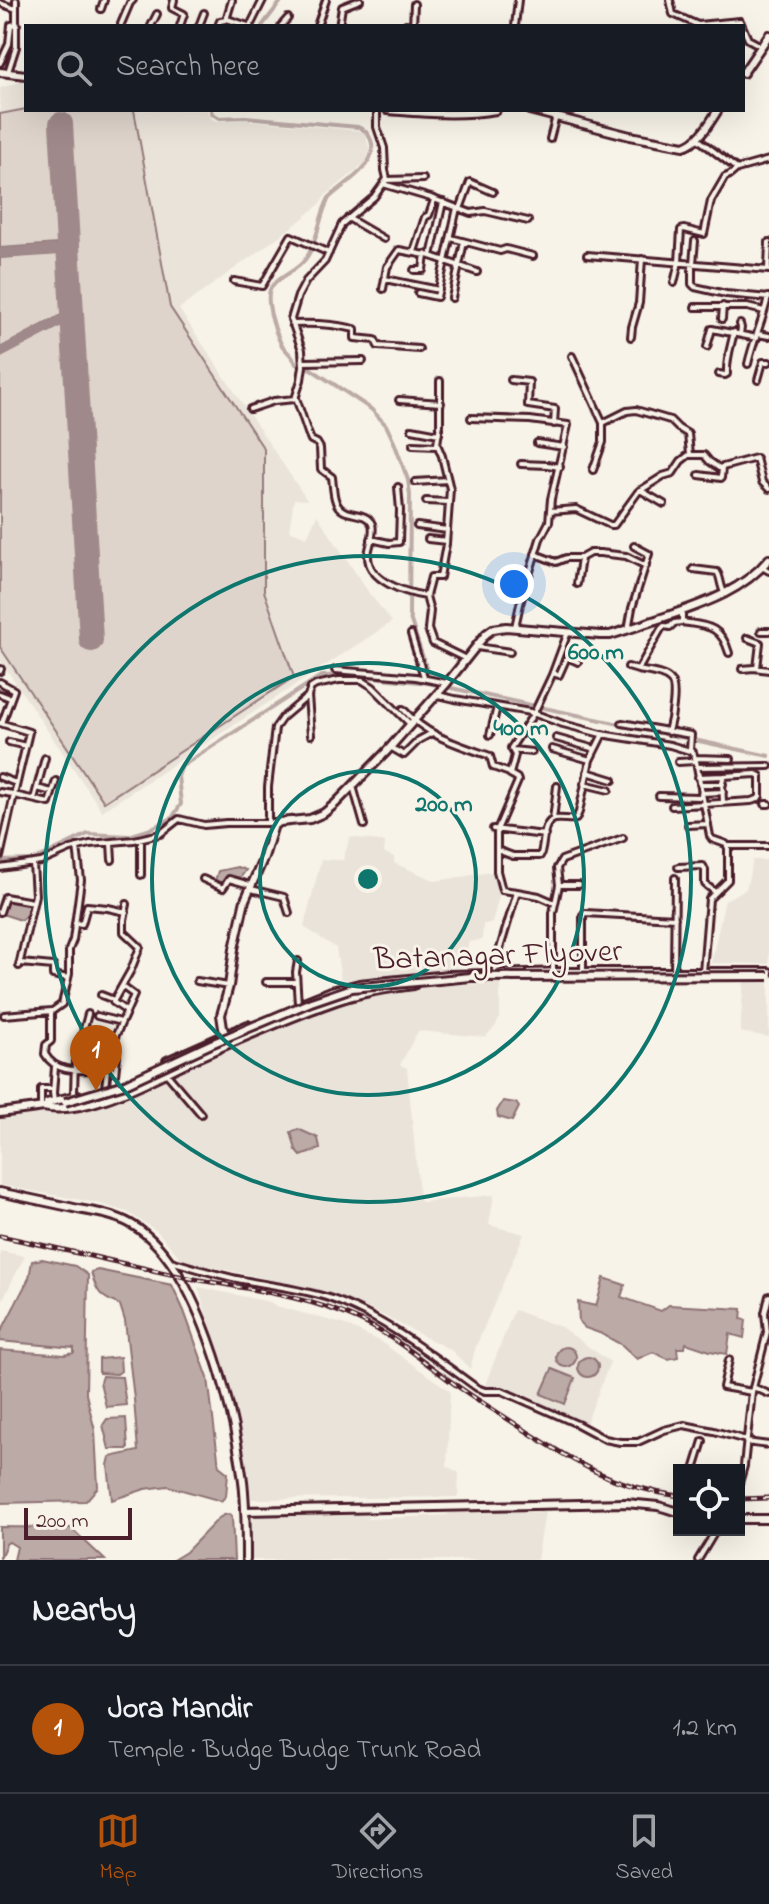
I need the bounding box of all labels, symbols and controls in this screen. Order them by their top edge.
search box [24,24,745,112]
icon: search [52,46,96,90]
text: Search here [116,46,260,90]
your location [494,564,534,604]
text: 600 m [568,636,624,671]
text: 400 m [493,712,549,747]
text: 200 m [414,788,473,823]
centre of rings [354,865,382,893]
street label: Batanagar Flyover [372,929,623,985]
pin: 1 [70,1025,122,1091]
map controls [673,1464,745,1536]
button: locate [673,1464,745,1536]
scale bar [24,1504,132,1540]
text: 200 m [36,1506,89,1538]
text: Nearby [32,1587,136,1637]
text: Jora Mandir [108,1688,252,1732]
text: 1 [54,1710,62,1748]
text: 1.2 km [672,1710,737,1748]
text: Temple · Budge Budge Trunk Road [108,1732,481,1770]
tab: Map [96,1809,140,1889]
tab: Directions [332,1809,423,1889]
tab: Saved [616,1809,673,1889]

